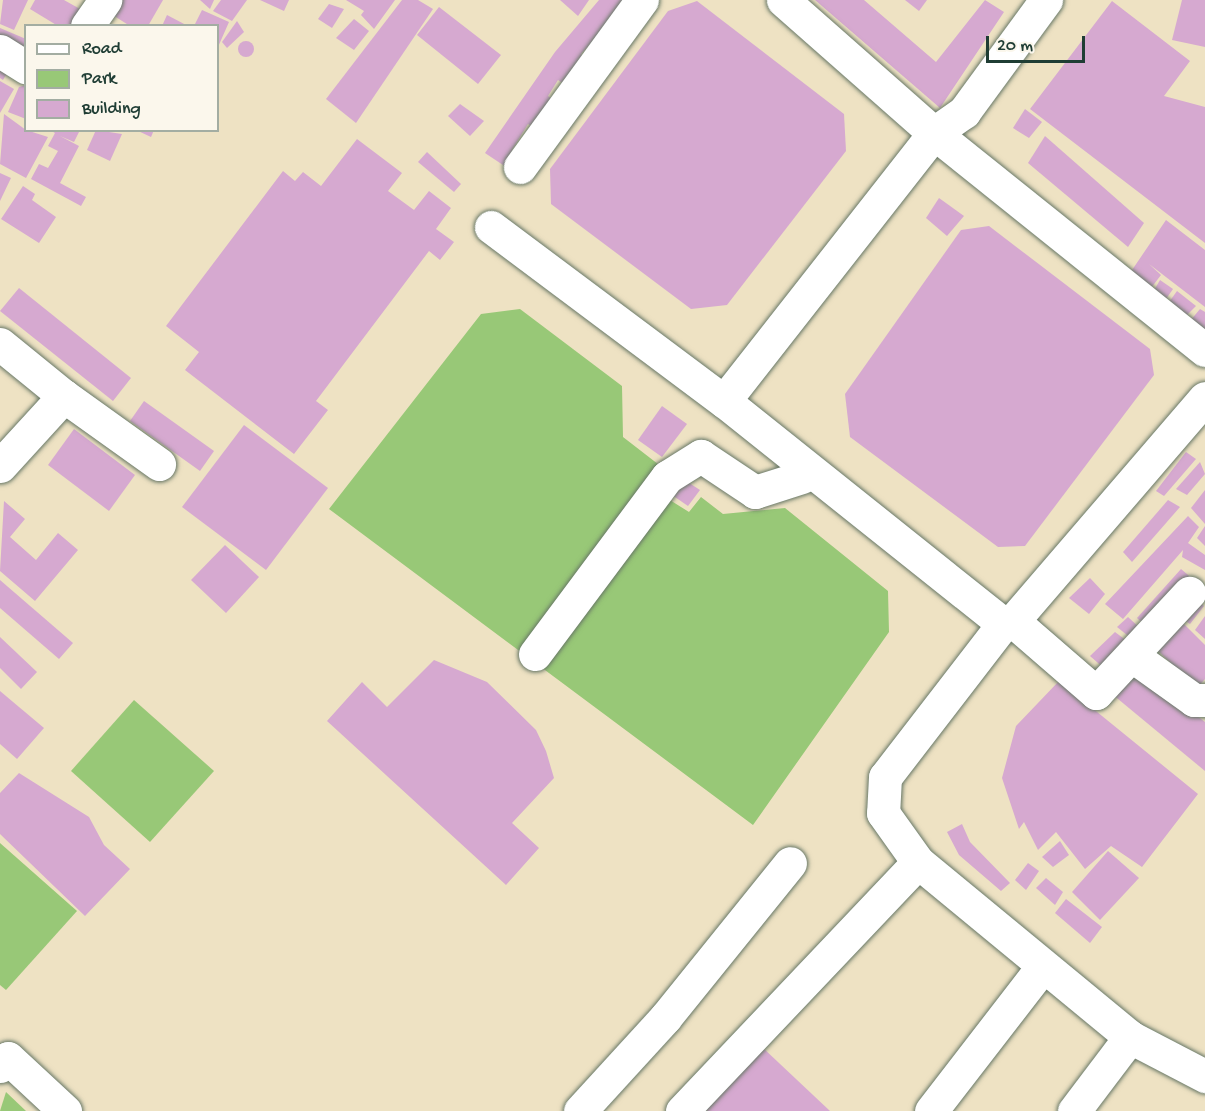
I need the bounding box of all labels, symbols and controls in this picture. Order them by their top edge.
legend [24,24,219,132]
scale bar [989,24,1088,62]
text: 20 m [997,36,1033,57]
text: Road [82,39,121,60]
text: Park [82,69,116,90]
text: Building [82,99,141,120]

